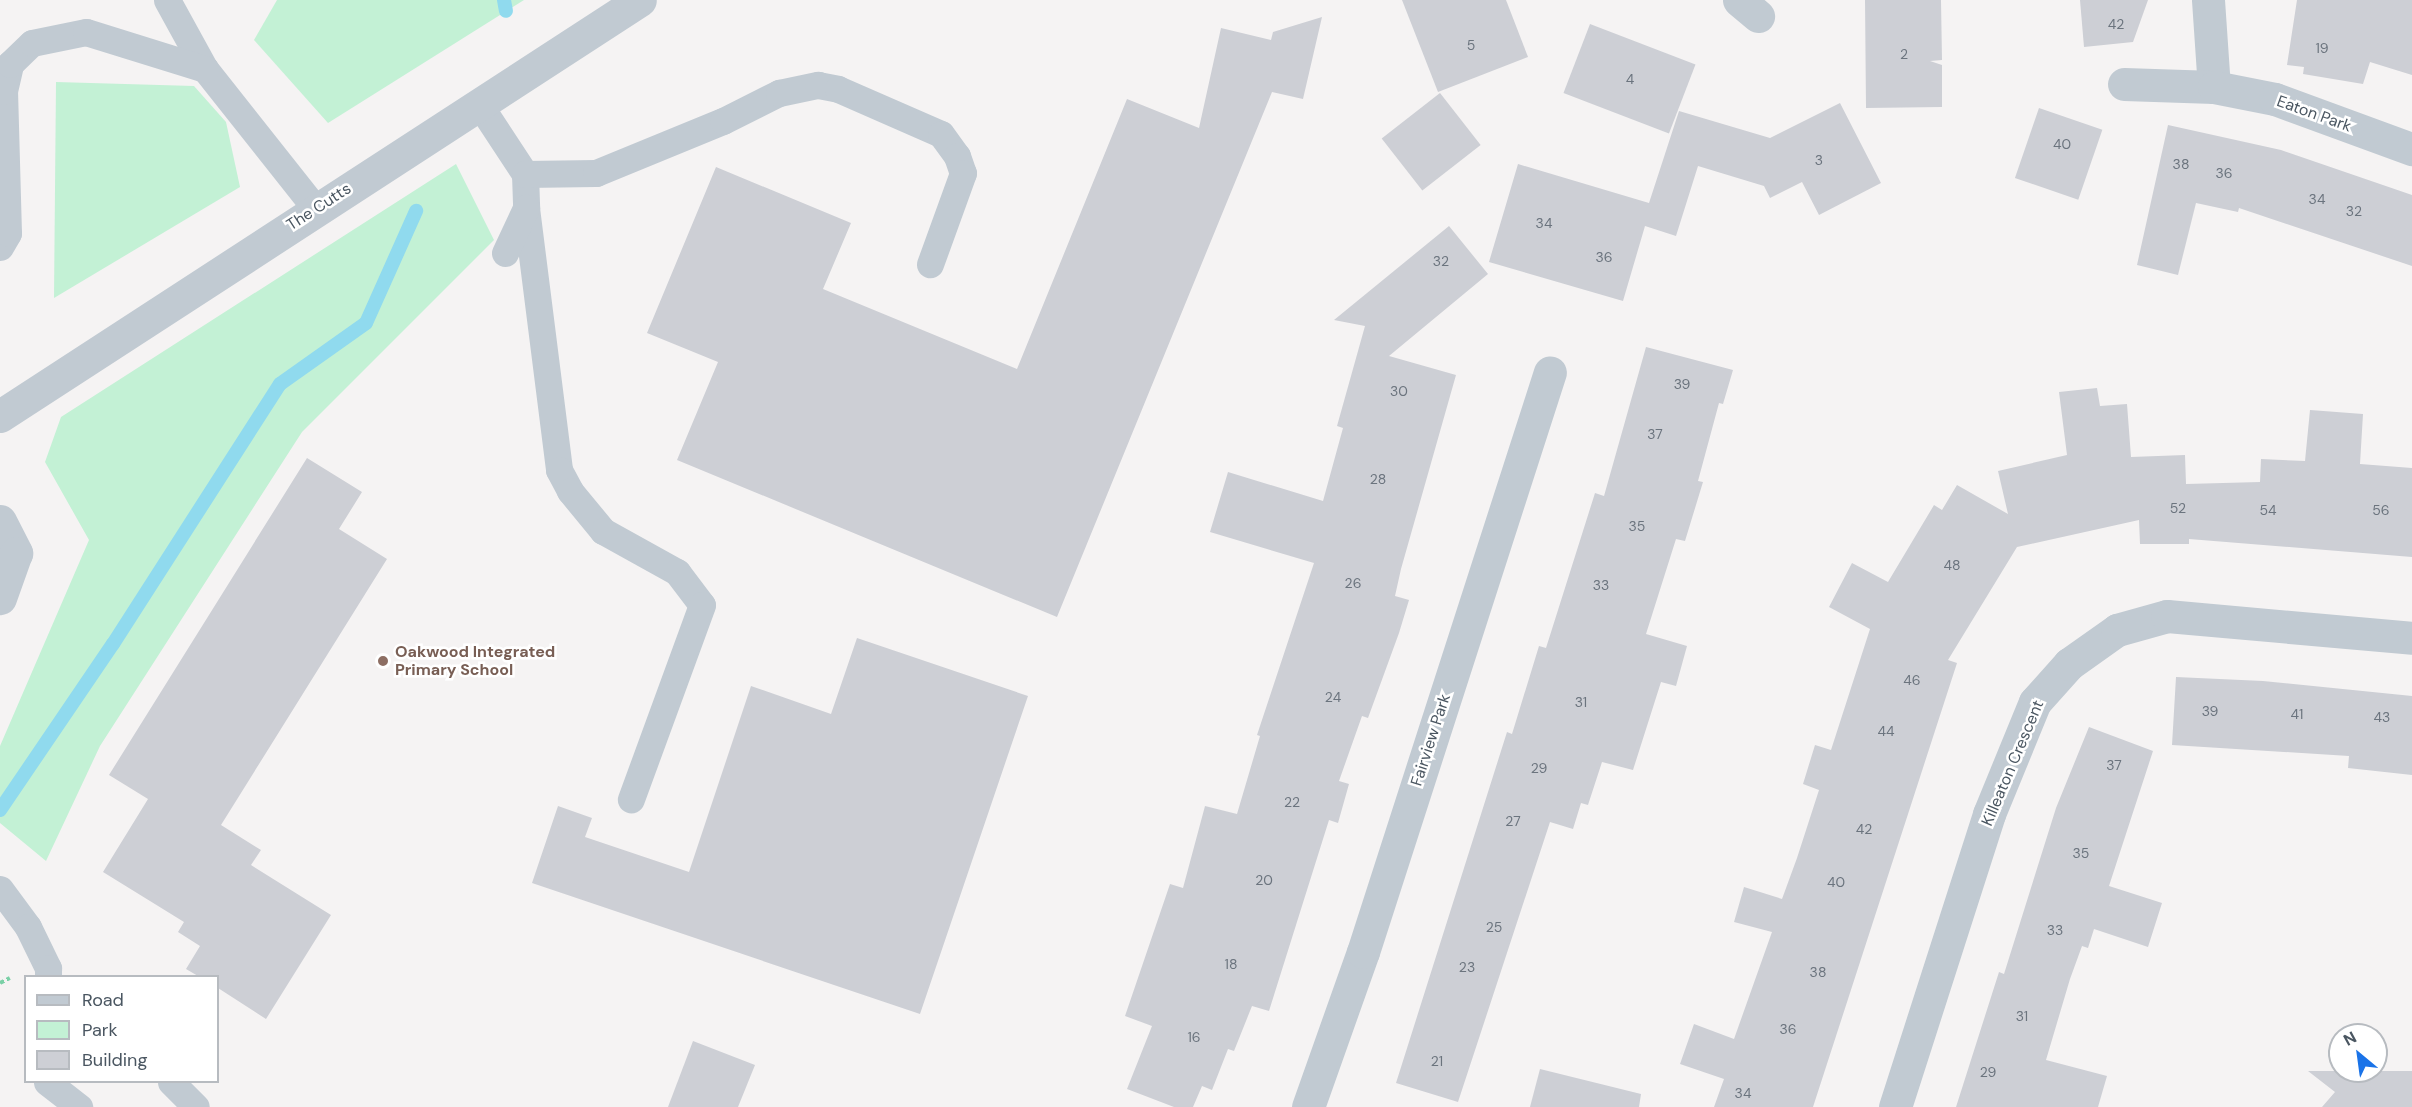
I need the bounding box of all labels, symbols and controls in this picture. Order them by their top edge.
house number: 42 [2108,16,2124,32]
house number: 5 [1467,37,1475,53]
house number: 19 [2315,40,2329,56]
house number: 2 [1900,46,1908,62]
house number: 4 [1626,71,1634,87]
street label: Eaton Park [2274,92,2354,136]
house number: 40 [2053,136,2071,152]
house number: 3 [1815,152,1823,168]
house number: 38 [2173,156,2189,172]
house number: 36 [2215,165,2233,181]
street label: The Cutts [283,179,355,235]
house number: 34 [2309,191,2325,207]
house number: 32 [2346,203,2362,219]
house number: 34 [1536,215,1552,231]
house number: 36 [1595,249,1613,265]
house number: 32 [1433,253,1449,269]
house number: 39 [1674,376,1690,392]
house number: 30 [1390,383,1408,399]
house number: 37 [1647,426,1663,442]
house number: 28 [1370,471,1386,487]
house number: 52 [2170,500,2186,516]
house number: 54 [2259,502,2277,518]
house number: 56 [2372,502,2390,518]
house number: 35 [1629,518,1645,534]
house number: 48 [1943,557,1961,573]
house number: 26 [1345,575,1361,591]
house number: 33 [1593,577,1609,593]
place label: Oakwood Integrated Primary School [395,642,555,680]
marker: Oakwood Integrated Primary School [376,654,390,668]
house number: 46 [1903,672,1921,688]
house number: 24 [1325,689,1341,705]
street label: Fairview Park [1407,692,1455,788]
house number: 31 [1575,694,1587,710]
street label: Killeaton Crescent [1978,697,2048,829]
house number: 39 [2202,703,2218,719]
house number: 41 [2291,706,2303,722]
house number: 43 [2374,709,2390,725]
house number: 44 [1878,723,1894,739]
house number: 37 [2106,757,2122,773]
house number: 29 [1531,760,1547,776]
house number: 22 [1284,794,1300,810]
house number: 27 [1505,813,1521,829]
house number: 42 [1856,821,1872,837]
house number: 35 [2073,845,2089,861]
house number: 20 [1255,872,1273,888]
house number: 40 [1827,874,1845,890]
house number: 25 [1486,919,1502,935]
house number: 33 [2047,922,2063,938]
house number: 18 [1225,956,1237,972]
house number: 23 [1459,959,1475,975]
house number: 38 [1810,964,1826,980]
legend [24,975,219,1083]
text: Road [82,988,124,1012]
house number: 31 [2016,1008,2028,1024]
text: Park [82,1018,118,1042]
house number: 36 [1779,1021,1797,1037]
north arrow [2328,1023,2388,1083]
text: N [2340,1027,2360,1051]
house number: 16 [1187,1029,1201,1045]
text: Building [82,1048,147,1072]
house number: 21 [1431,1053,1443,1069]
house number: 29 [1980,1064,1996,1080]
house number: 34 [1735,1085,1751,1101]

